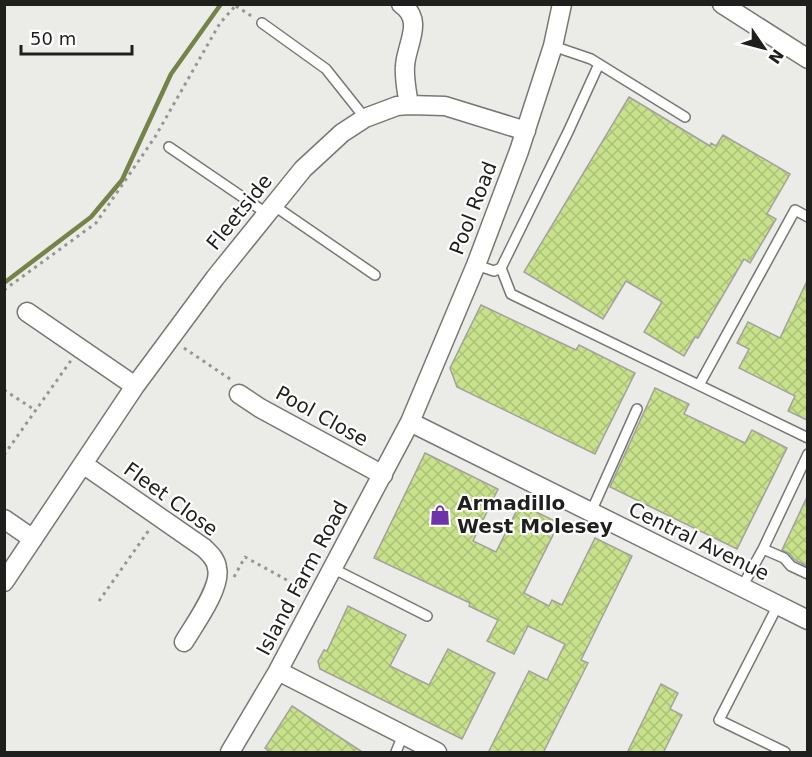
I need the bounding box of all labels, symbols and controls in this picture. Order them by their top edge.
scale bar [21,18,132,56]
north arrow [734,18,794,78]
text: 50 m [30,28,76,49]
text: N [764,45,787,67]
street label: Pool Road [444,158,502,258]
street label: Fleetside [201,169,277,255]
street label: Pool Close [271,381,373,451]
street label: Fleet Close [119,457,223,541]
place label: Armadillo West Molesey [457,491,613,538]
street label: Island Farm Road [251,497,353,659]
street label: Central Avenue [625,497,773,585]
shop icon: Armadillo West Molesey [428,503,452,527]

